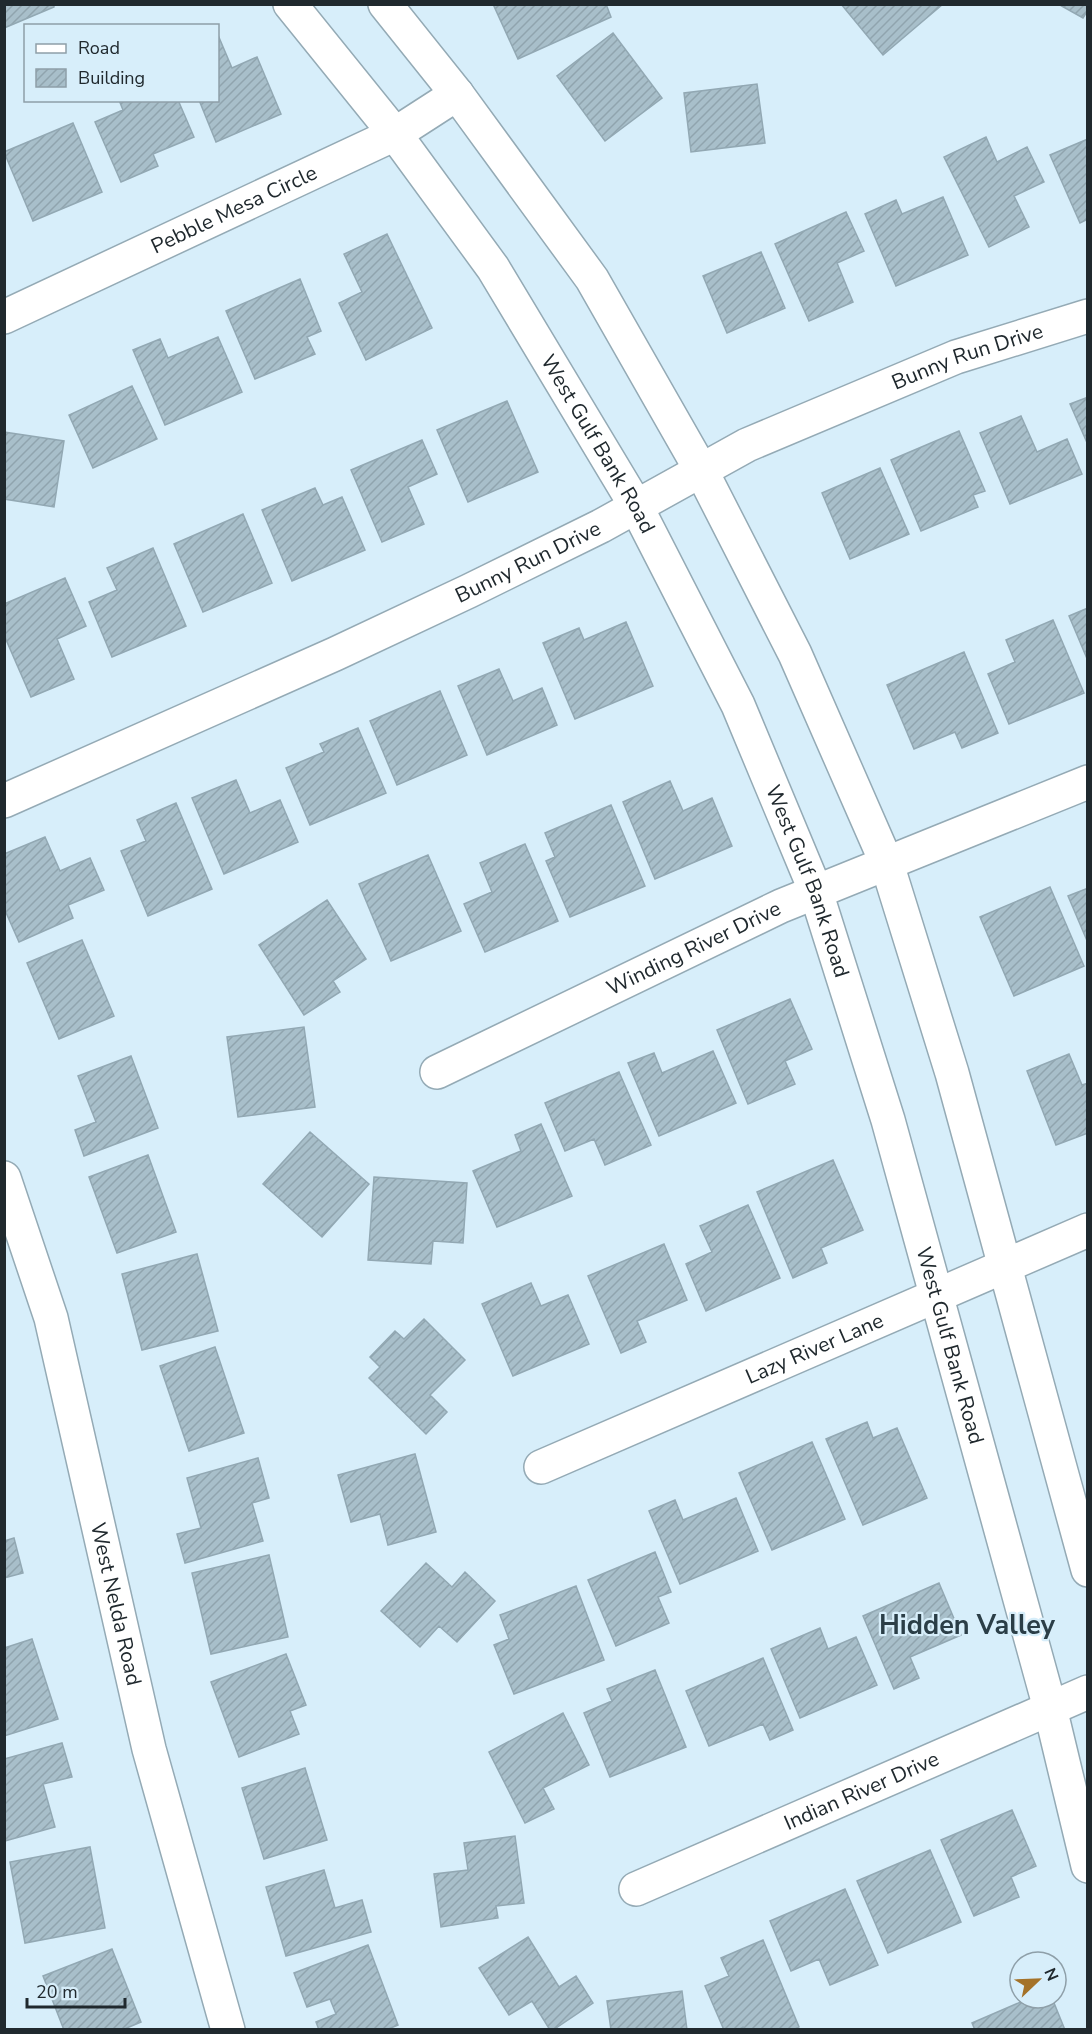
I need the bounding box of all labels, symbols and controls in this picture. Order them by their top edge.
legend [24,24,219,102]
text: Road [78,36,120,60]
text: Building [78,66,145,90]
street label: Pebble Mesa Circle [146,158,322,260]
street label: Bunny Run Drive [887,317,1046,397]
street label: West Gulf Bank Road [534,349,662,538]
street label: Bunny Run Drive [451,514,605,610]
street label: West Gulf Bank Road [759,781,856,981]
street label: Winding River Drive [602,894,785,1002]
street label: West Gulf Bank Road [910,1244,991,1447]
street label: Lazy River Lane [741,1306,888,1391]
street label: West Nelda Road [84,1520,148,1688]
district label: Hidden Valley [879,1607,1056,1644]
street label: Indian River Drive [780,1745,943,1837]
north arrow [1008,1950,1068,2010]
text: N [1038,1965,1063,1984]
scale bar [27,1971,124,2009]
text: 20 m [36,1980,78,2004]

